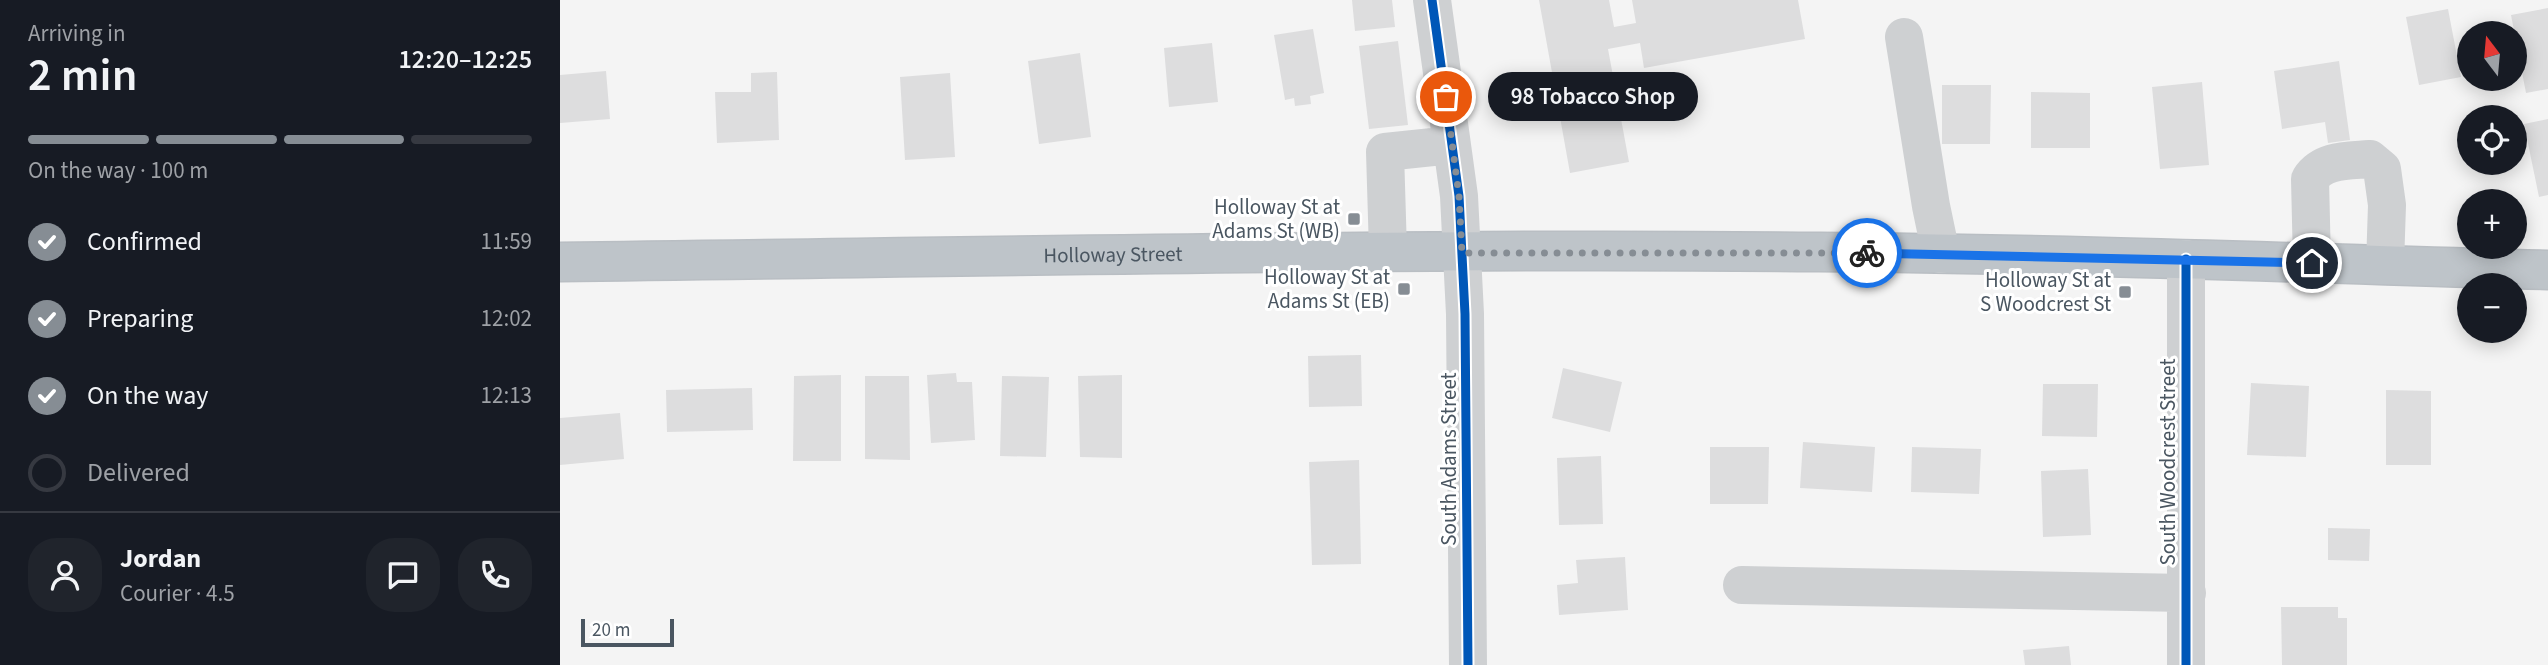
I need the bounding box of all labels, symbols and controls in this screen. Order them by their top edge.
text: Arriving in [28,17,126,50]
north arrow [2457,21,2527,91]
map controls [2457,21,2527,343]
text: 12:20–12:25 [399,41,532,78]
text: 2 min [28,43,137,108]
pin [1416,67,1476,127]
callout: 98 Tobacco Shop [1488,72,1698,122]
icon: bag [1427,78,1465,116]
text: 98 Tobacco Shop [1511,80,1675,113]
button: locate [2457,105,2527,175]
text: On the way · 100 m [28,154,208,187]
button: + [2457,189,2527,259]
place label: Holloway St at Adams St (WB) [1212,192,1340,246]
marker: Holloway St at Adams St (WB) [1346,211,1362,227]
courier [1832,218,1902,288]
icon: check [28,223,66,261]
text: Confirmed [87,223,202,260]
text: 11:59 [481,225,532,258]
pin [2282,233,2342,293]
icon: bike [1848,234,1886,272]
street label: Holloway Street [1043,239,1183,270]
icon: home [2293,244,2331,282]
place label: Holloway St at Adams St (EB) [1264,262,1390,316]
place label: Holloway St at S Woodcrest St [1980,265,2111,319]
button: − [2457,273,2527,343]
marker: Holloway St at Adams St (EB) [1396,281,1412,297]
marker: Holloway St at S Woodcrest St [2117,284,2133,300]
icon: check [28,300,66,338]
text: Preparing [87,300,193,337]
text: 12:02 [481,302,532,335]
street label: South Woodcrest Street [2153,358,2183,566]
street label: South Adams Street [1434,372,1464,546]
icon: check [28,377,66,415]
text: On the way [87,377,208,414]
text: 12:13 [481,379,532,412]
text: Delivered [87,454,190,491]
button: person [28,538,102,612]
button: chat [366,538,440,612]
button: phone [458,538,532,612]
text: Jordan [120,540,201,577]
text: Courier · 4.5 [120,577,235,610]
scale bar [581,616,674,648]
text: 20 m [592,617,630,644]

